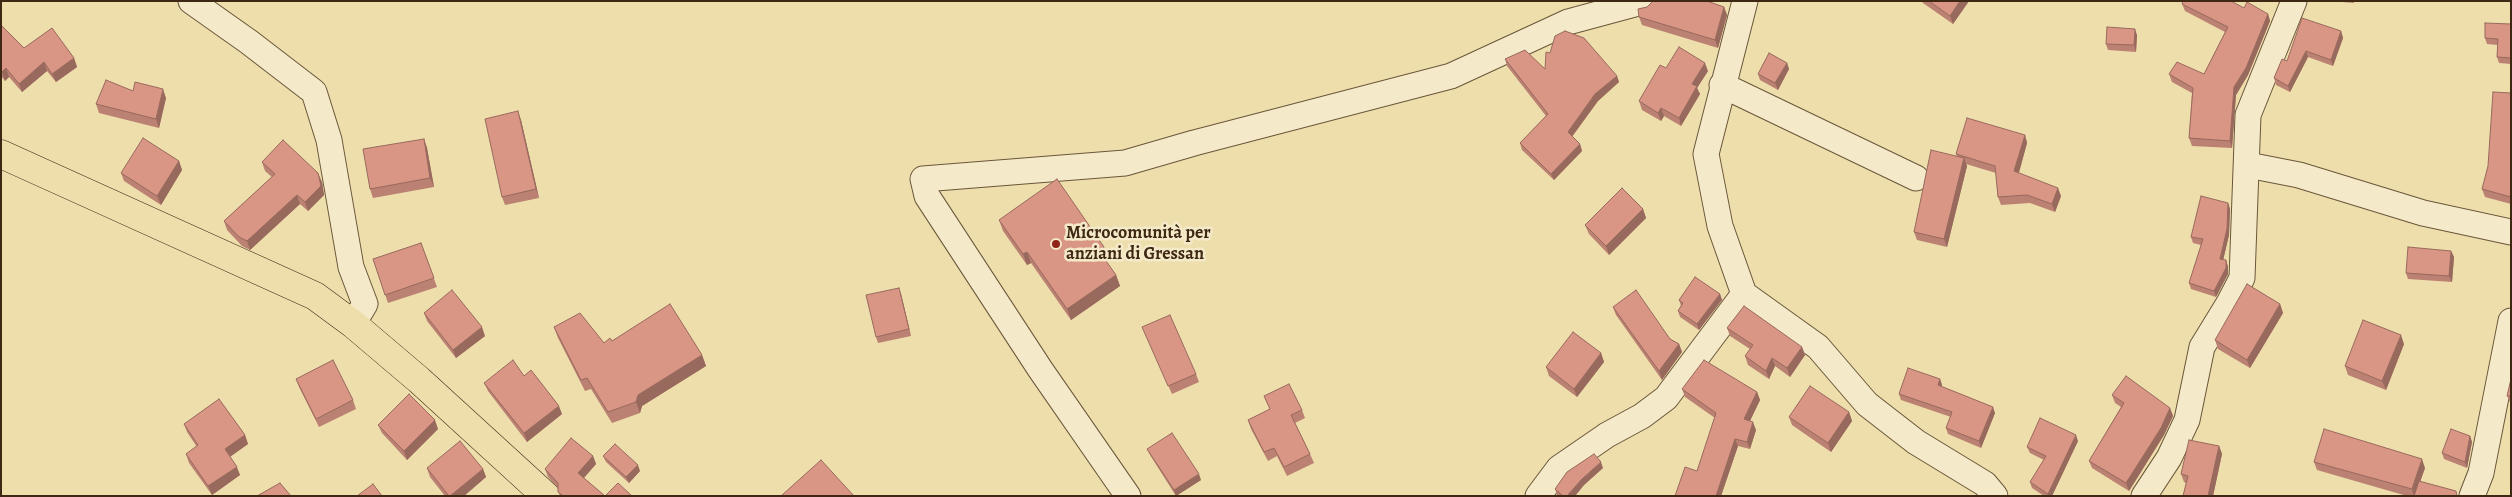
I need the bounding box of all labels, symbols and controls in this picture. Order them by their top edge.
place label: Microcomunità per anziani di Gressan [1066,223,1211,266]
marker: Microcomunità per anziani di Gressan [1050,238,1062,250]

